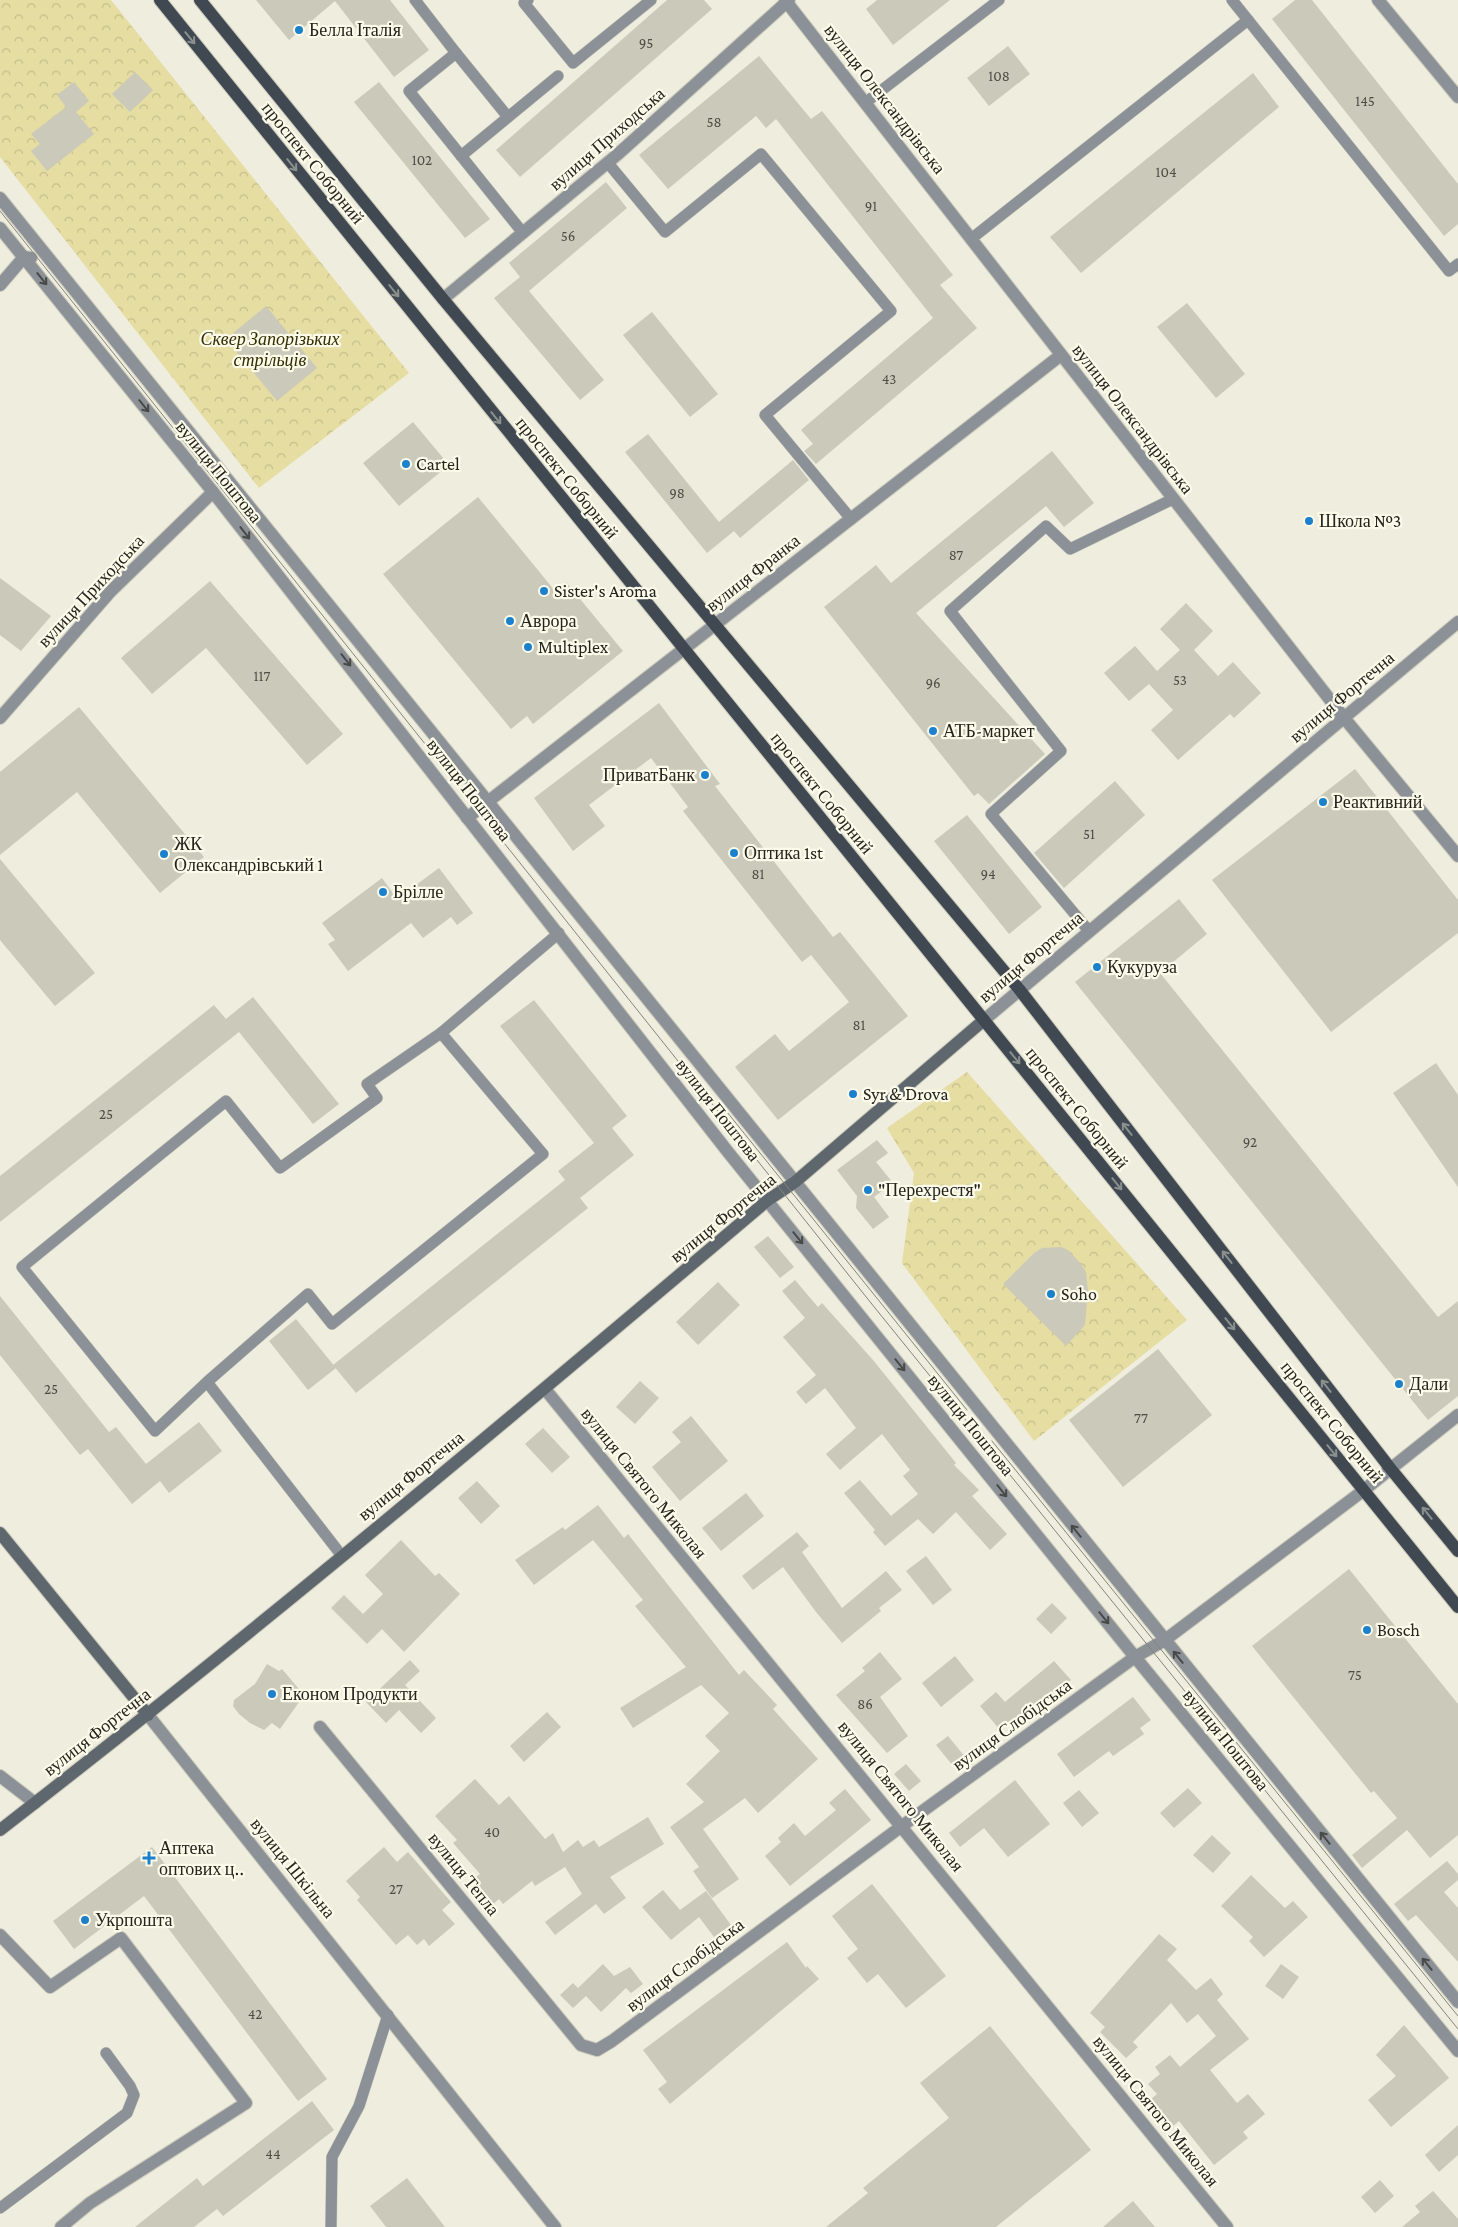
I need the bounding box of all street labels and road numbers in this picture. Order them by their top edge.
street label: вулиця Олександрівська [820,20,950,178]
street label: вулиця Приходська [545,83,669,195]
street label: проспект Соборний [258,98,368,228]
street label: вулиця Олександрівська [1068,340,1198,498]
street label: проспект Соборний [512,413,622,543]
street label: вулиця Поштова [172,417,266,527]
street label: вулиця Франка [702,530,804,616]
street label: вулиця Приходська [34,531,148,651]
street label: вулиця Фортечна [1286,648,1398,746]
street label: проспект Соборний [767,728,877,858]
street label: вулиця Поштова [423,735,515,845]
street label: вулиця Фортечна [975,908,1087,1006]
street label: проспект Соборний [1022,1043,1132,1173]
street label: вулиця Поштова [672,1055,764,1165]
street label: вулиця Фортечна [666,1169,780,1267]
street label: проспект Соборний [1277,1357,1387,1487]
street label: вулиця Поштова [924,1370,1018,1480]
street label: вулиця Святого Миколая [577,1404,711,1562]
street label: вулиця Фортечна [354,1427,468,1525]
street label: вулиця Слобідська [949,1675,1075,1775]
street label: вулиця Фортечна [40,1684,154,1780]
street label: вулиця Поштова [1179,1685,1273,1795]
street label: вулиця Святого Миколая [834,1717,968,1875]
street label: вулиця Шкільна [247,1814,339,1922]
street label: вулиця Тепла [424,1828,504,1920]
street label: вулиця Слобідська [622,1914,748,2016]
street label: вулиця Святого Миколая [1089,2032,1223,2190]

